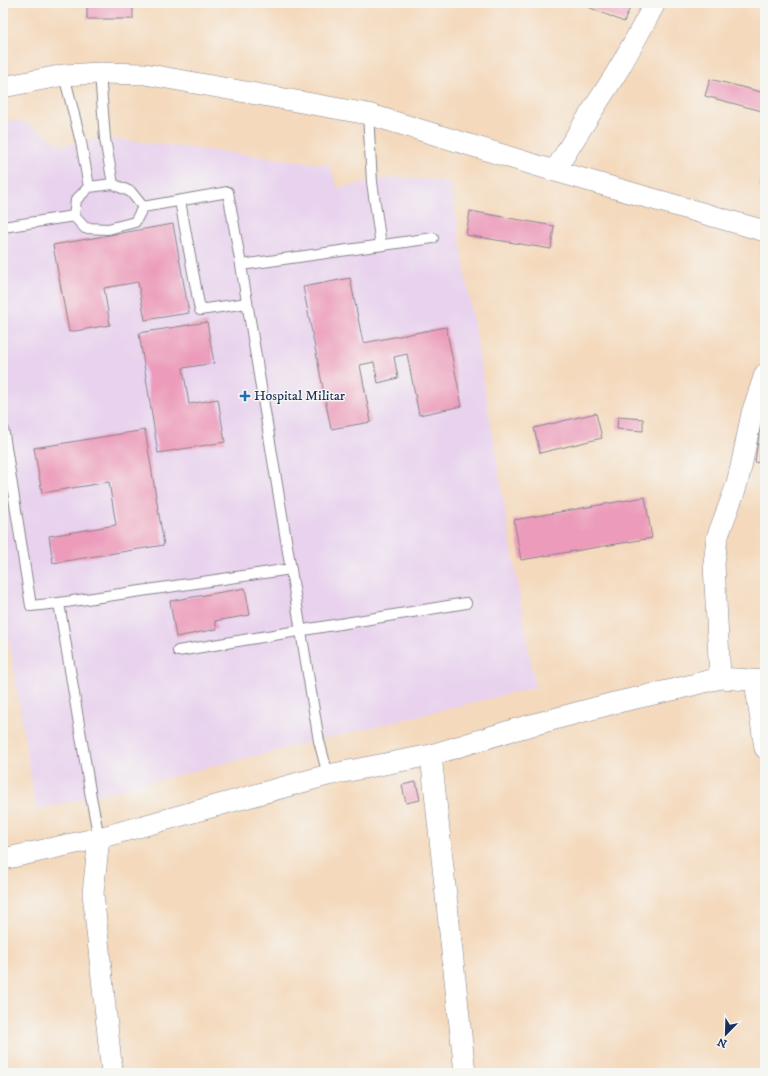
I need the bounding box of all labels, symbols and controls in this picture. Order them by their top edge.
place label: Hospital Militar [254,387,346,405]
marker: Hospital Militar [239,390,251,402]
north arrow [706,1014,746,1054]
text: N [716,1034,729,1050]

